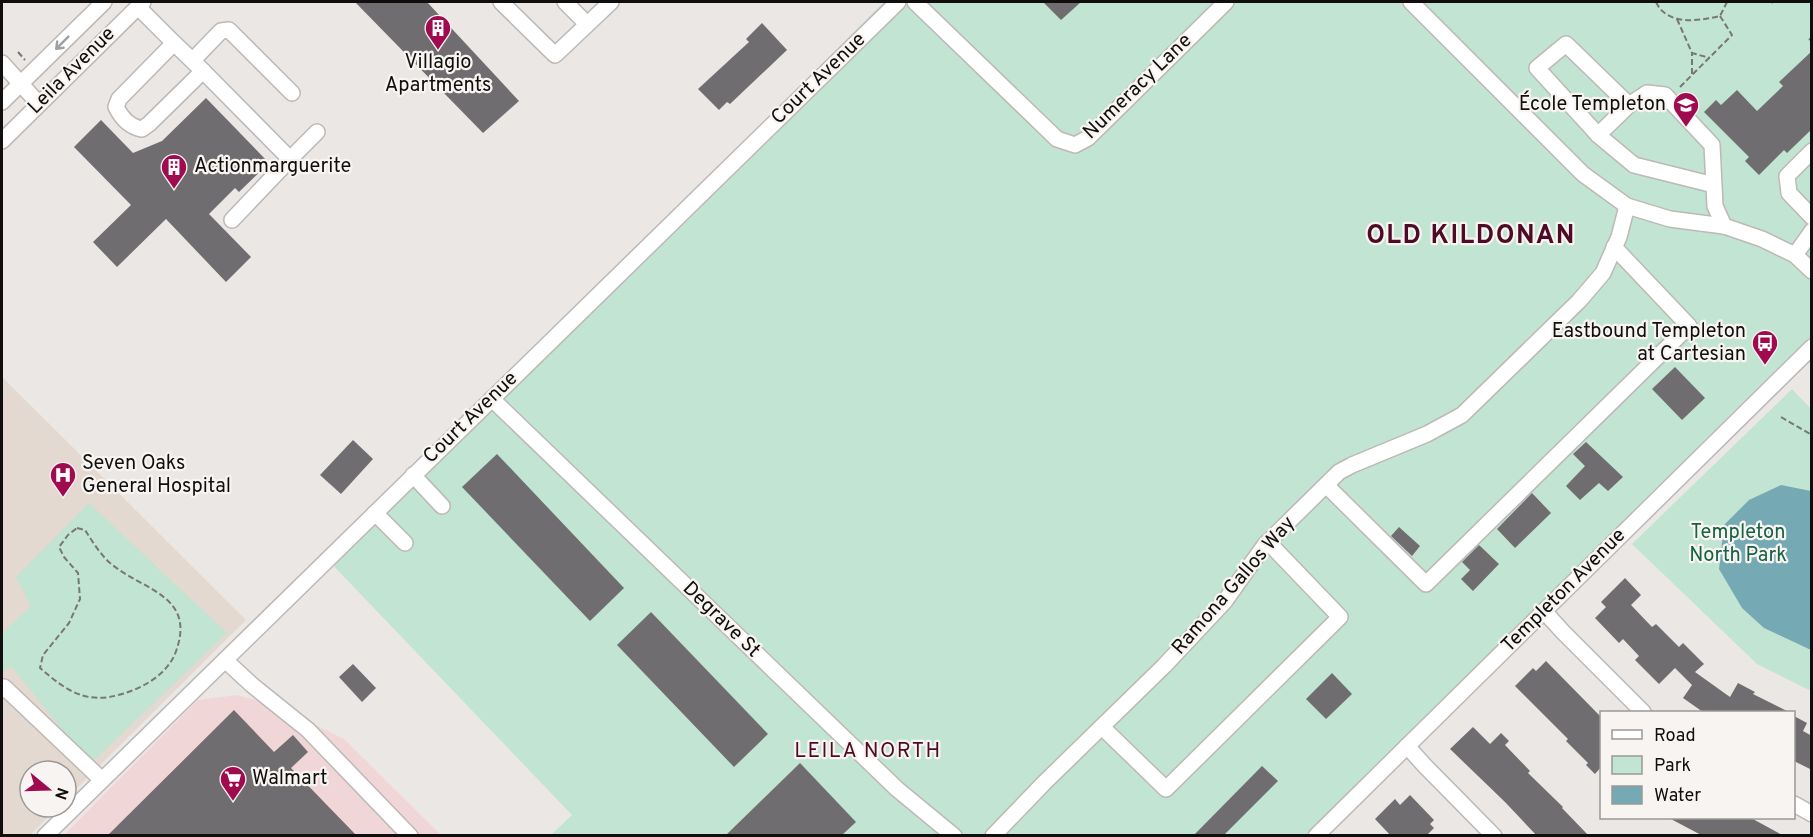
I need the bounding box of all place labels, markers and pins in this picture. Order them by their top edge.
building icon: Villagio Apartments [423,13,453,51]
place label: Villagio Apartments [385,50,491,99]
place label: École Templeton [1519,90,1666,118]
school or university icon: École Templeton [1671,90,1701,128]
building icon: Actionmarguerite [159,152,189,190]
place label: Actionmarguerite [194,154,351,180]
place label: Eastbound Templeton at Cartesian [1552,319,1746,368]
bus stop icon: Eastbound Templeton at Cartesian [1750,328,1780,366]
place label: Seven Oaks General Hospital [82,451,231,500]
hospital icon: Seven Oaks General Hospital [48,460,78,498]
supermarket icon: Walmart [218,764,248,802]
place label: Walmart [252,766,328,792]

